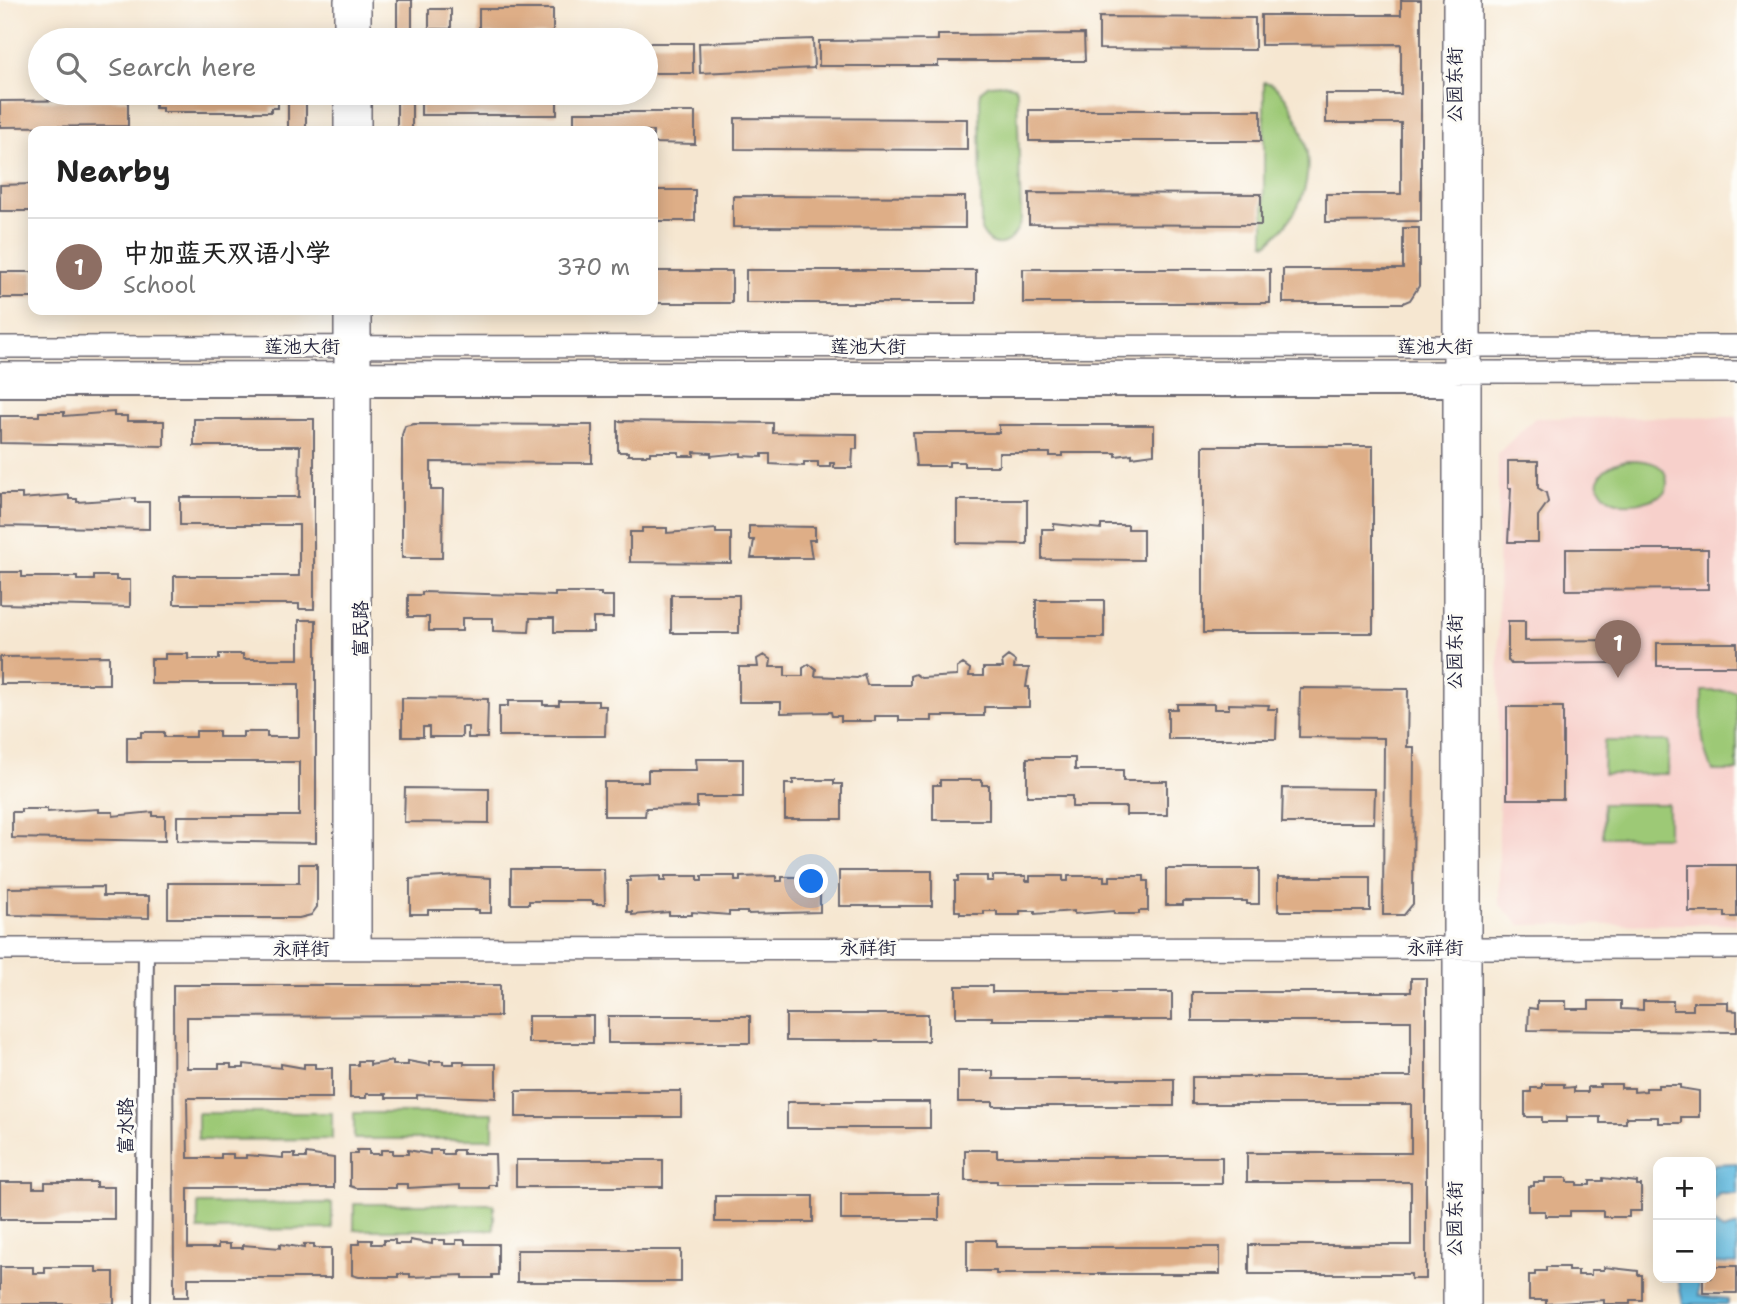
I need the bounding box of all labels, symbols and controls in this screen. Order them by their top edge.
search box [28,28,658,105]
street label: 公园东街 [1442,47,1467,123]
icon: search [52,48,90,86]
text: Search here [108,49,257,84]
text: Nearby [56,151,171,192]
text: 中加蓝天双语小学 [123,235,331,270]
text: 1 [74,252,84,282]
text: 370 m [557,252,630,282]
text: School [123,270,195,300]
street label: 莲池大街 [264,334,340,359]
street label: 莲池大街 [830,334,906,359]
street label: 莲池大街 [1397,334,1473,359]
street label: 富民路 [348,600,373,658]
street label: 公园东街 [1442,614,1467,690]
pin: 1 [1595,620,1641,678]
your location [794,864,828,898]
street label: 永祥街 [839,935,897,960]
street label: 永祥街 [1406,935,1464,960]
street label: 永祥街 [272,936,330,961]
street label: 富水路 [113,1097,138,1155]
map controls [1653,1157,1716,1283]
button: + [1653,1157,1716,1220]
street label: 公园东街 [1442,1181,1467,1257]
button: − [1653,1220,1716,1283]

